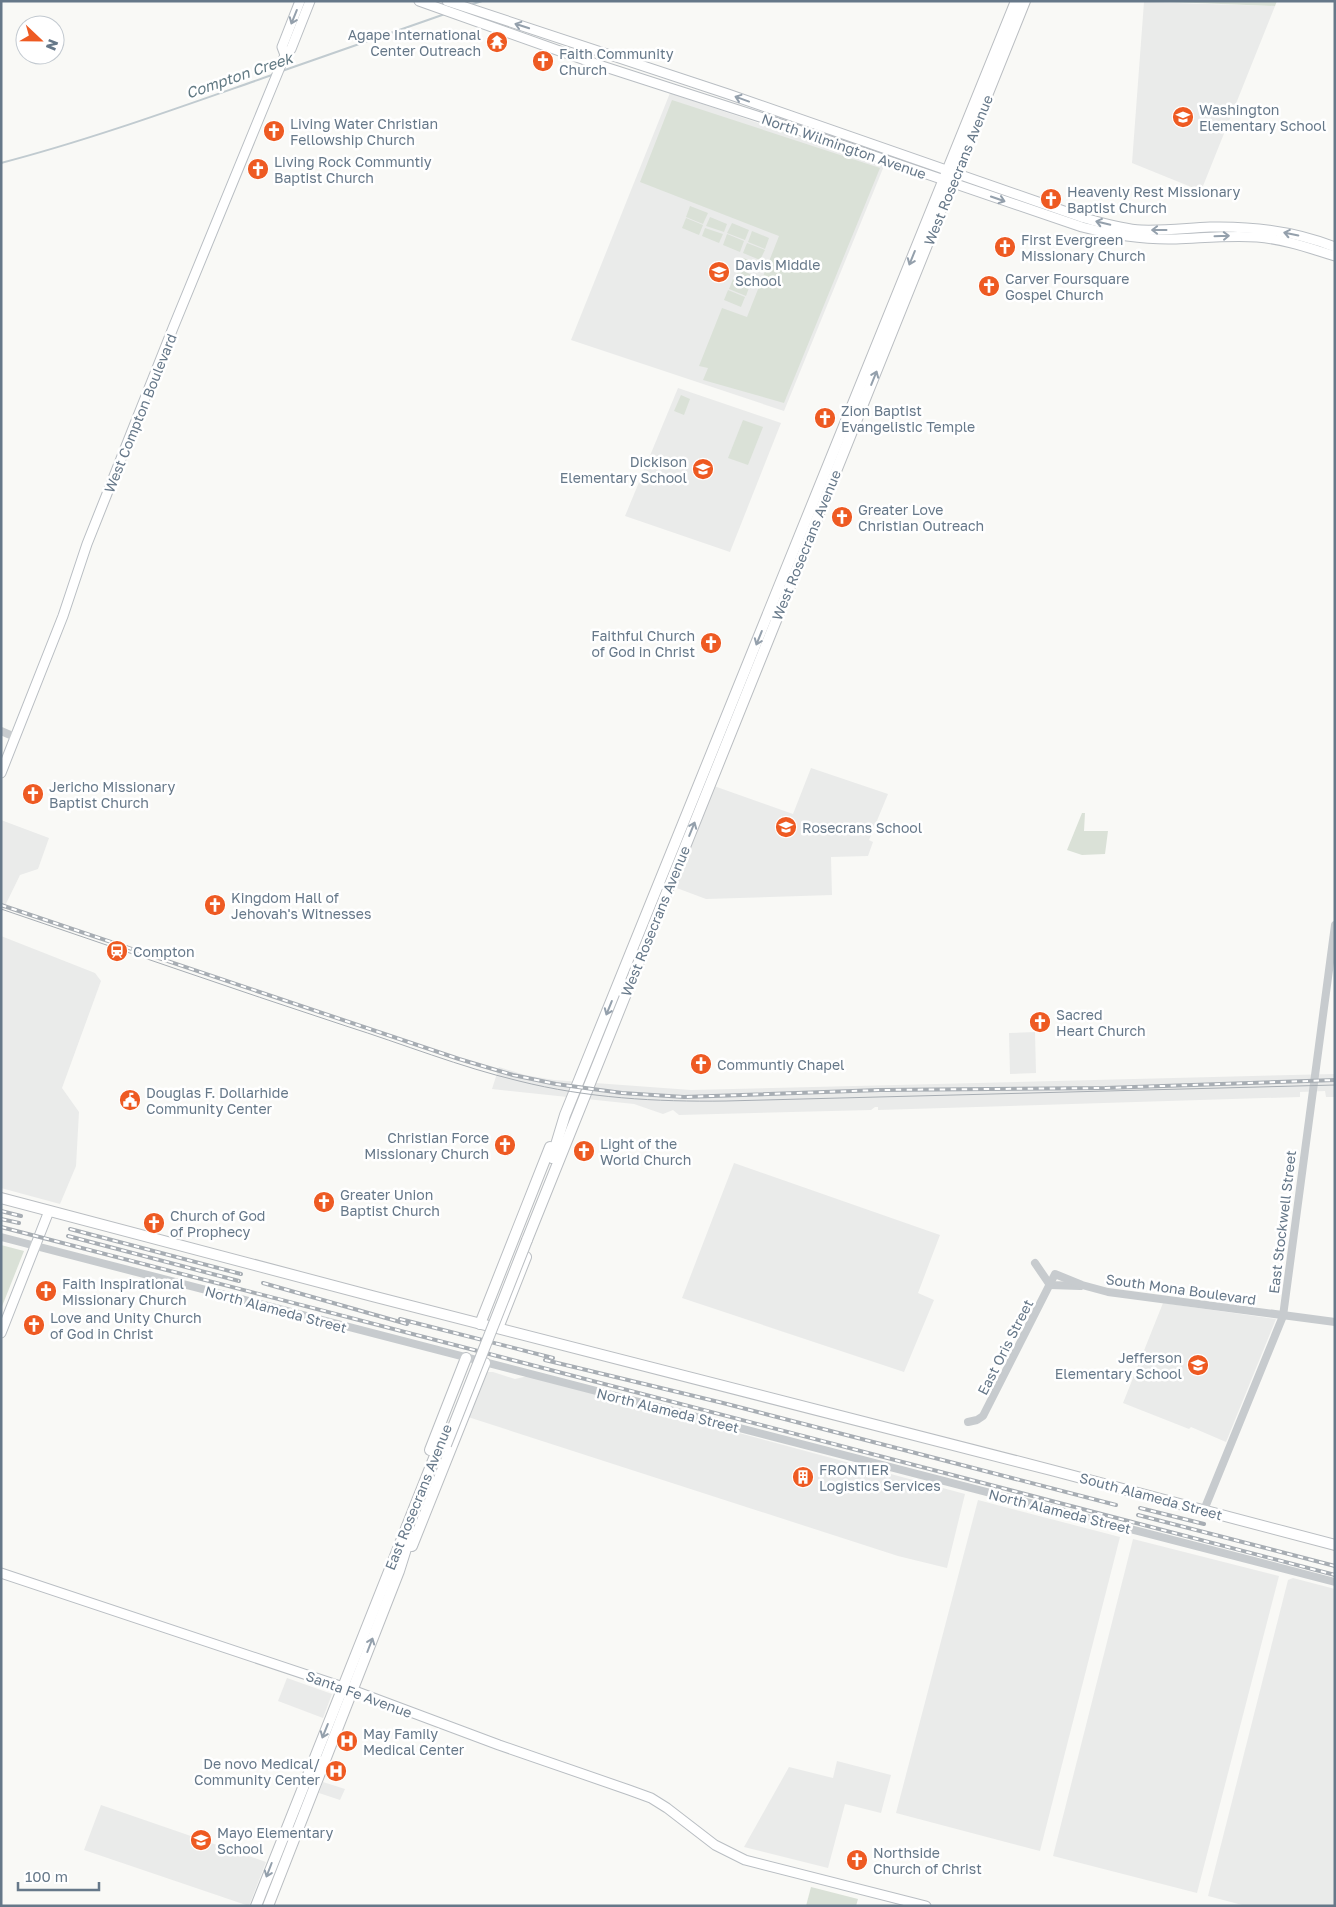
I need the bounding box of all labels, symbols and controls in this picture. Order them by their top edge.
one-way arrow [289,9,298,24]
north arrow [15,15,65,65]
one-way arrow [515,21,531,31]
place label: Agape International Center Outreach [348,26,481,59]
temple icon: Agape International Center Outreach [485,30,509,54]
text: N [43,37,62,53]
place label: Faith Community Church [559,45,674,78]
water label: Compton Creek [183,48,296,102]
church icon: Faith Community Church [531,49,555,73]
street label: West Rosecrans Avenue [920,92,996,248]
one-way arrow [735,94,750,103]
place label: Washington Elementary School [1199,101,1326,134]
school or university icon: Washington Elementary School [1171,105,1195,129]
street label: North Wilmington Avenue [759,110,929,182]
place label: Living Water Christian Fellowship Church [290,115,438,148]
church icon: Living Water Christian Fellowship Church [262,119,286,143]
place label: Living Rock Communtiy Baptist Church [274,153,432,186]
church icon: Living Rock Communtiy Baptist Church [246,157,270,181]
place label: Heavenly Rest Missionary Baptist Church [1067,183,1240,216]
church icon: Heavenly Rest Missionary Baptist Church [1039,187,1063,211]
one-way arrow [990,195,1005,204]
one-way arrow [1096,218,1112,227]
one-way arrow [1151,225,1168,235]
one-way arrow [1284,229,1300,238]
place label: First Evergreen Missionary Church [1021,231,1146,264]
one-way arrow [1213,232,1229,241]
church icon: First Evergreen Missionary Church [993,235,1017,259]
one-way arrow [907,250,917,265]
place label: Davis Middle School [735,256,820,289]
school or university icon: Davis Middle School [707,260,731,284]
place label: Carver Foursquare Gospel Church [1005,270,1129,303]
church icon: Carver Foursquare Gospel Church [977,274,1001,298]
street label: West Compton Boulevard [100,331,180,495]
one-way arrow [869,371,879,386]
place label: Zion Baptist Evangelistic Temple [841,402,975,435]
church icon: Zion Baptist Evangelistic Temple [813,406,837,430]
place label: Dickison Elementary School [560,453,687,486]
school or university icon: Dickison Elementary School [691,457,715,481]
street label: West Rosecrans Avenue [768,467,844,623]
place label: Greater Love Christian Outreach [858,501,984,534]
church icon: Greater Love Christian Outreach [830,505,854,529]
place label: Faithful Church of God in Christ [591,627,695,660]
one-way arrow [754,630,763,645]
church icon: Faithful Church of God in Christ [699,631,723,655]
place label: Jericho Missionary Baptist Church [49,778,175,811]
church icon: Jericho Missionary Baptist Church [21,782,45,806]
school or university icon: Rosecrans School [774,815,798,839]
place label: Rosecrans School [802,819,922,836]
one-way arrow [688,822,697,837]
street label: West Rosecrans Avenue [617,843,693,999]
place label: Kingdom Hall of Jehovah's Witnesses [231,889,371,922]
church icon: Kingdom Hall of Jehovah's Witnesses [203,893,227,917]
station icon: Compton [105,939,129,963]
place label: Compton [133,943,195,960]
one-way arrow [604,1000,613,1015]
place label: Sacred Heart Church [1056,1006,1146,1039]
church icon: Sacred Heart Church [1028,1010,1052,1034]
church icon: Communtiy Chapel [689,1052,713,1076]
place label: Communtiy Chapel [717,1056,845,1073]
place label: Douglas F. Dollarhide Community Center [146,1084,289,1117]
public building icon: Douglas F. Dollarhide Community Center [118,1088,142,1112]
place label: Christian Force Missionary Church [364,1129,489,1162]
church icon: Christian Force Missionary Church [493,1133,517,1157]
place label: Light of the World Church [600,1135,691,1168]
church icon: Light of the World Church [572,1139,596,1163]
street label: East Stockwell Street [1265,1149,1299,1295]
place label: Greater Union Baptist Church [340,1186,440,1219]
church icon: Greater Union Baptist Church [312,1190,336,1214]
place label: Church of God of Prophecy [170,1207,265,1240]
church icon: Church of God of Prophecy [142,1211,166,1235]
street label: South Mona Boulevard [1105,1270,1257,1308]
place label: Faith Inspirational Missionary Church [62,1275,187,1308]
church icon: Faith Inspirational Missionary Church [34,1279,58,1303]
street label: North Alameda Street [203,1282,349,1336]
street label: East Oris Street [974,1296,1036,1398]
place label: Love and Unity Church of God in Christ [50,1309,202,1342]
church icon: Love and Unity Church of God in Christ [22,1313,46,1337]
place label: Jefferson Elementary School [1055,1349,1182,1382]
school or university icon: Jefferson Elementary School [1186,1353,1210,1377]
street label: North Alameda Street [595,1384,741,1436]
street label: East Rosecrans Avenue [381,1422,455,1572]
place label: FRONTIER Logistics Services [819,1461,941,1494]
building icon: FRONTIER Logistics Services [791,1465,815,1489]
street label: South Alameda Street [1078,1469,1224,1523]
street label: North Alameda Street [987,1485,1133,1537]
one-way arrow [366,1638,375,1653]
street label: Santa Fe Avenue [304,1667,414,1721]
one-way arrow [320,1722,329,1738]
place label: May Family Medical Center [363,1725,465,1758]
hospital icon: May Family Medical Center [335,1729,359,1753]
place label: De novo Medical/ Community Center [194,1755,321,1788]
hospital icon: De novo Medical/ Community Center [324,1759,348,1783]
place label: Mayo Elementary School [217,1824,333,1857]
school or university icon: Mayo Elementary School [189,1828,213,1852]
place label: Northside Church of Christ [873,1844,982,1877]
church icon: Northside Church of Christ [845,1848,869,1872]
scale bar [18,1860,99,1892]
one-way arrow [264,1862,274,1877]
text: 100 m [25,1867,68,1885]

